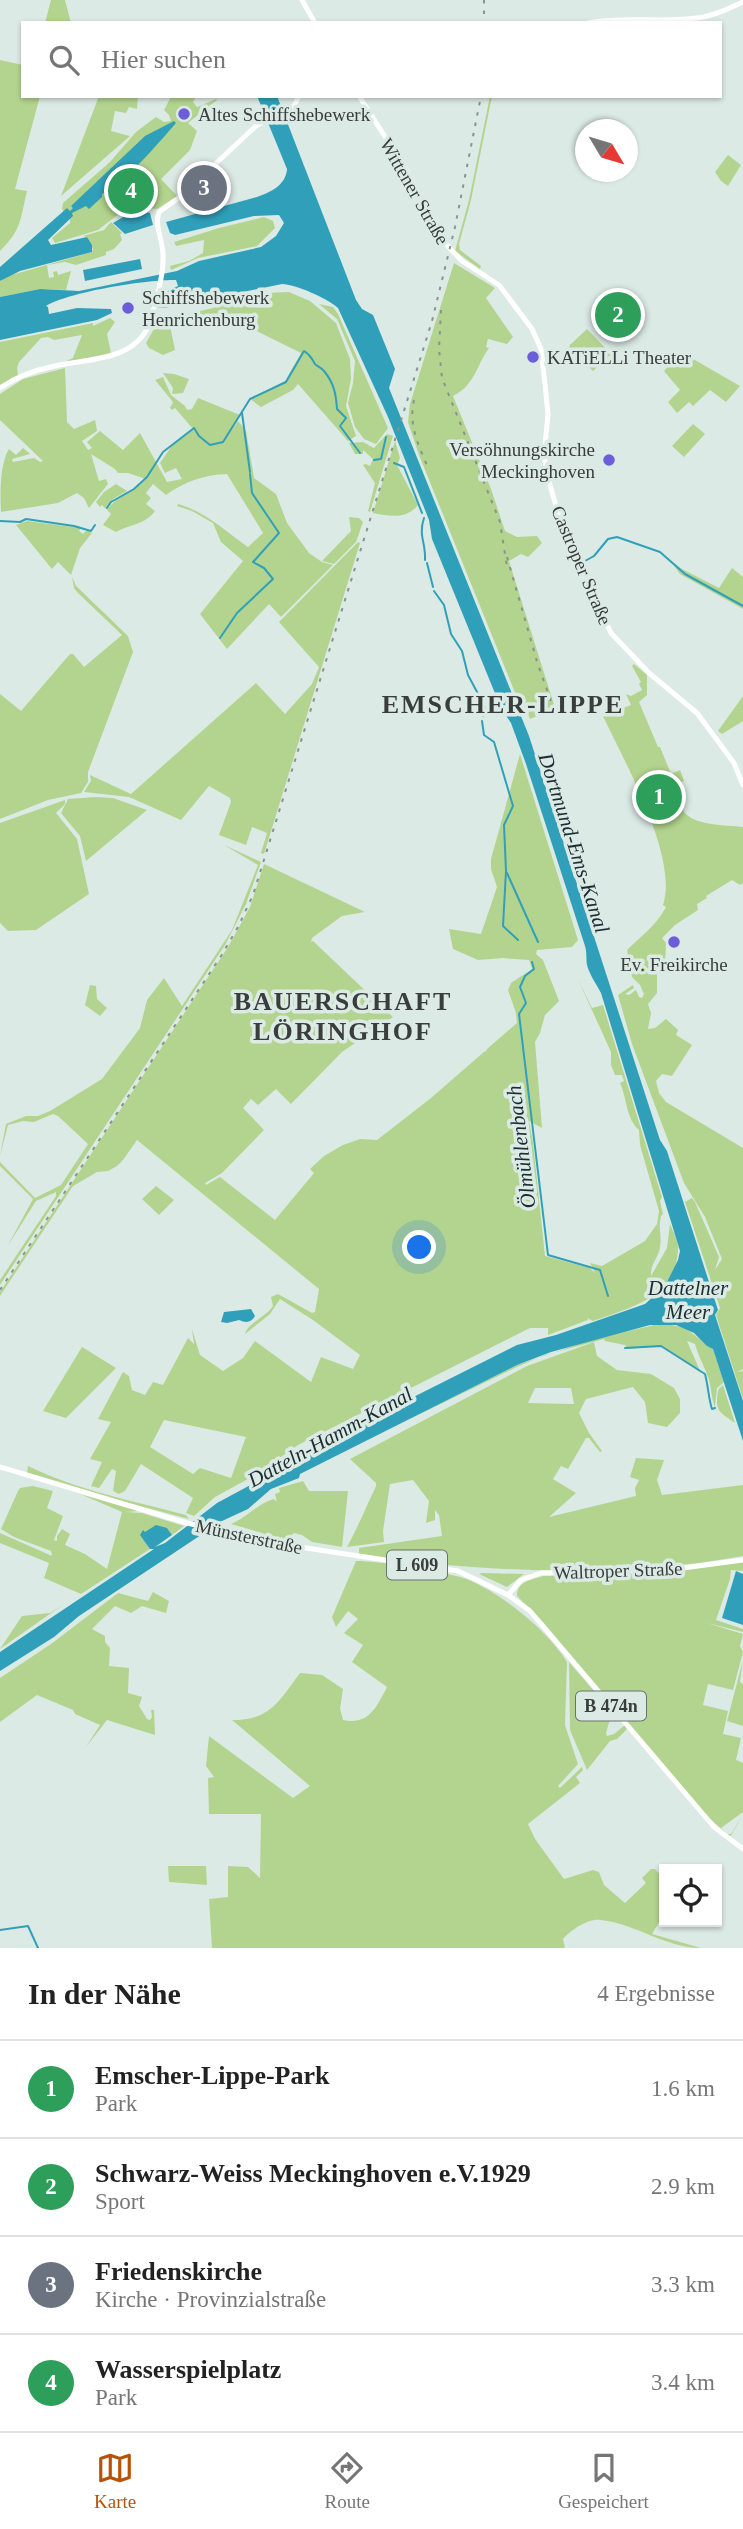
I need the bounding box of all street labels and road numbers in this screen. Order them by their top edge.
street label: Wittener Straße [376,134,453,248]
street label: Castroper Straße [547,503,616,628]
street label: Münsterstraße [194,1515,304,1558]
road number: L 609 [387,1550,447,1580]
street label: Waltroper Straße [553,1558,683,1583]
road number: B 474n [576,1692,646,1721]

